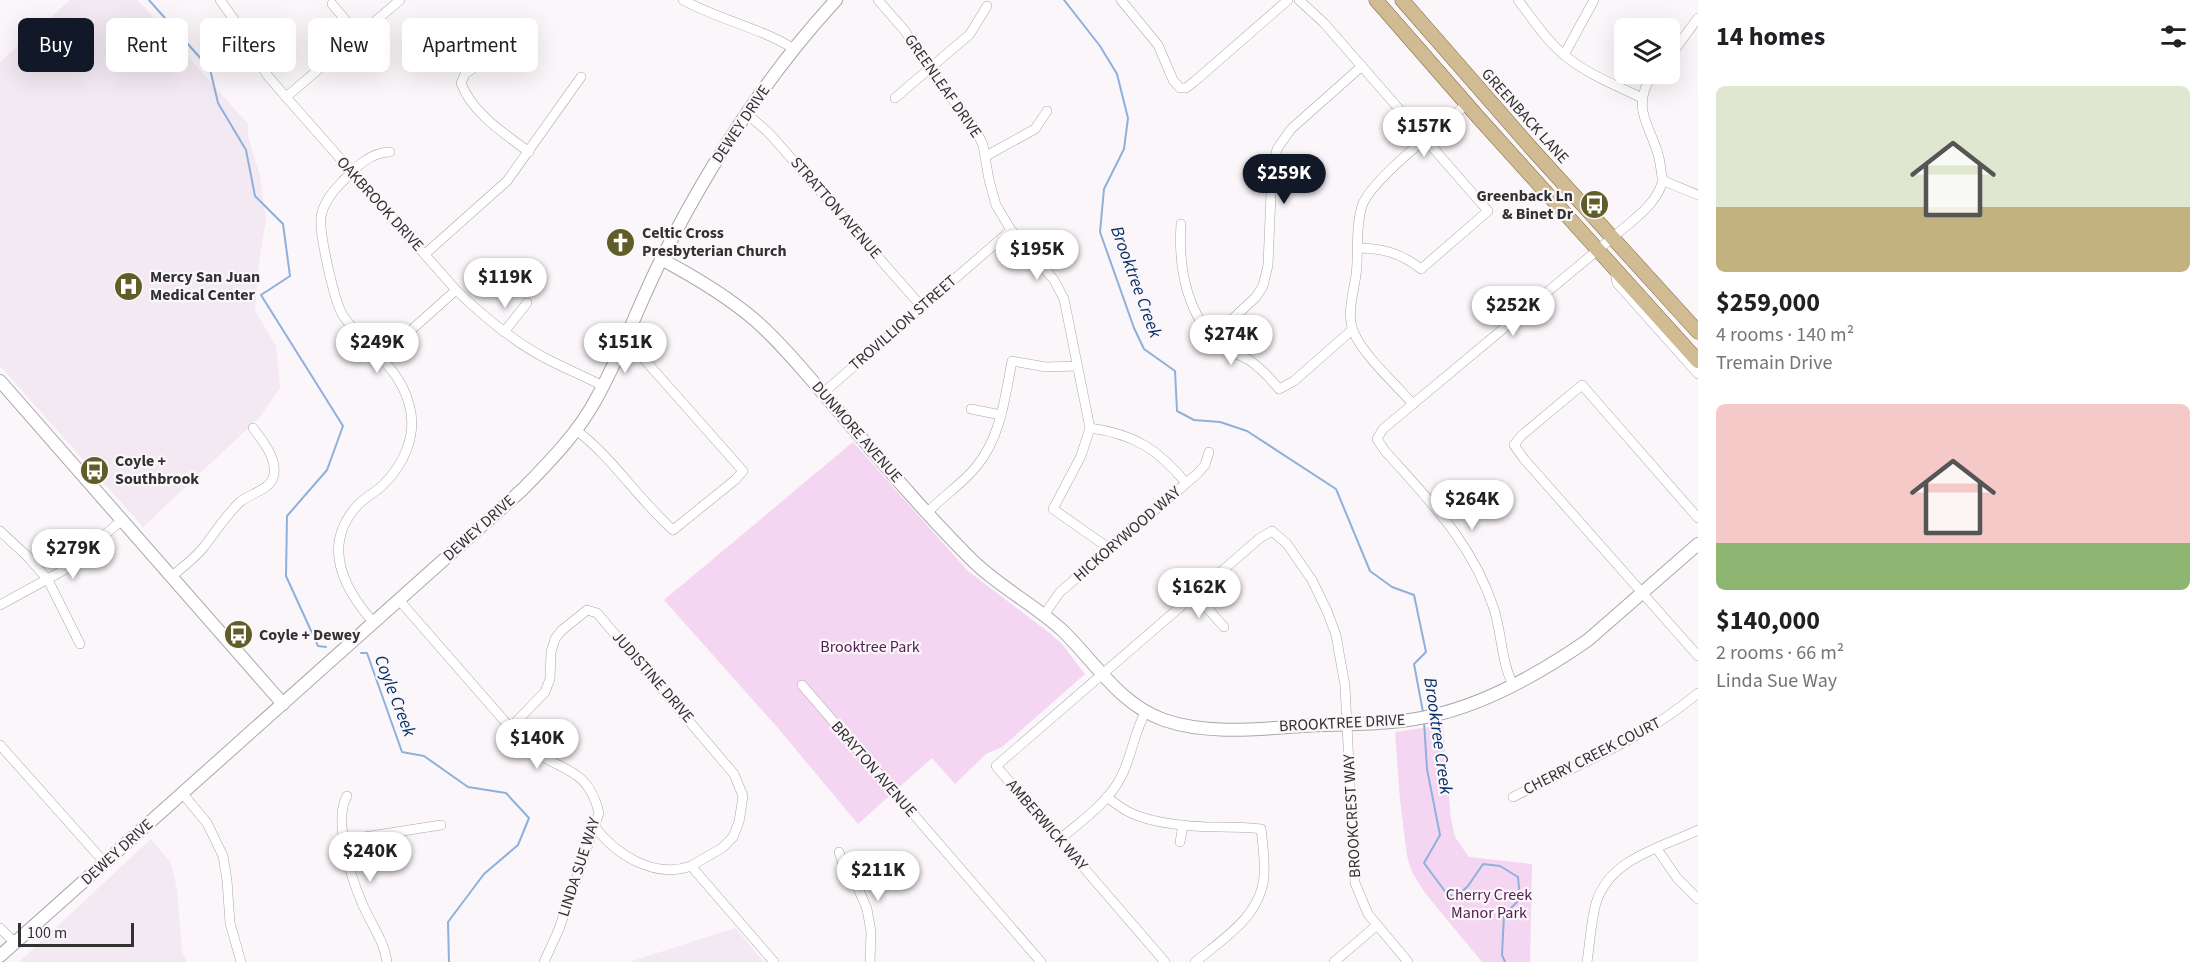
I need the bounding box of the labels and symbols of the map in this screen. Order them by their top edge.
street label: GREENLEAF DRIVE [899,30,987,142]
street label: GREENBACK LANE [1476,64,1574,168]
street label: DEWEY DRIVE [707,81,775,167]
pin: $157K [1382,107,1466,158]
street label: OAKBROOK DRIVE [332,152,428,256]
street label: STRATTON AVENUE [785,152,887,264]
pin: $259K [1242,154,1326,205]
place label: Greenback Ln & Binet Dr [1477,185,1574,225]
bus stop icon: Greenback Ln & Binet Dr [1578,189,1610,221]
place label: Celtic Cross Presbyterian Church [642,222,787,262]
water label: Brooktree Creek [1104,223,1168,342]
church icon: Celtic Cross Presbyterian Church [605,226,637,258]
pin: $195K [995,230,1079,281]
pin: $119K [463,258,547,309]
place label: Mercy San Juan Medical Center [150,266,260,306]
hospital icon: Mercy San Juan Medical Center [113,270,145,302]
street label: TROVILLION STREET [845,270,962,376]
pin: $252K [1471,286,1555,337]
pin: $274K [1189,315,1273,366]
pin: $249K [335,323,419,374]
pin: $151K [583,323,667,374]
street label: DUNMORE AVENUE [807,377,907,487]
place label: Coyle + Southbrook [115,450,199,490]
bus stop icon: Coyle + Southbrook [78,454,110,486]
pin: $264K [1430,480,1514,531]
street label: HICKORYWOOD WAY [1069,481,1186,587]
street label: DEWEY DRIVE [438,490,520,566]
pin: $279K [31,529,115,580]
pin: $162K [1157,568,1241,619]
bus stop icon: Coyle + Dewey [222,619,254,651]
place label: Coyle + Dewey [259,624,361,646]
street label: JUDISTINE DRIVE [607,626,699,728]
park label: Brooktree Park [820,636,920,658]
water label: Coyle Creek [368,652,422,741]
water label: Brooktree Creek [1417,676,1459,796]
street label: BROOKTREE DRIVE [1278,709,1406,737]
street label: CHERRY CREEK COURT [1519,712,1665,800]
street label: BRAYTON AVENUE [826,716,922,822]
pin: $140K [495,719,579,770]
street label: BROOKCREST WAY [1338,753,1366,879]
street label: AMBERWICK WAY [1001,775,1093,876]
street label: DEWEY DRIVE [76,814,158,890]
street label: LINDA SUE WAY [553,814,606,919]
pin: $240K [328,832,412,883]
pin: $211K [836,851,920,902]
park label: Cherry Creek Manor Park [1446,884,1532,924]
scale bar [18,920,134,948]

